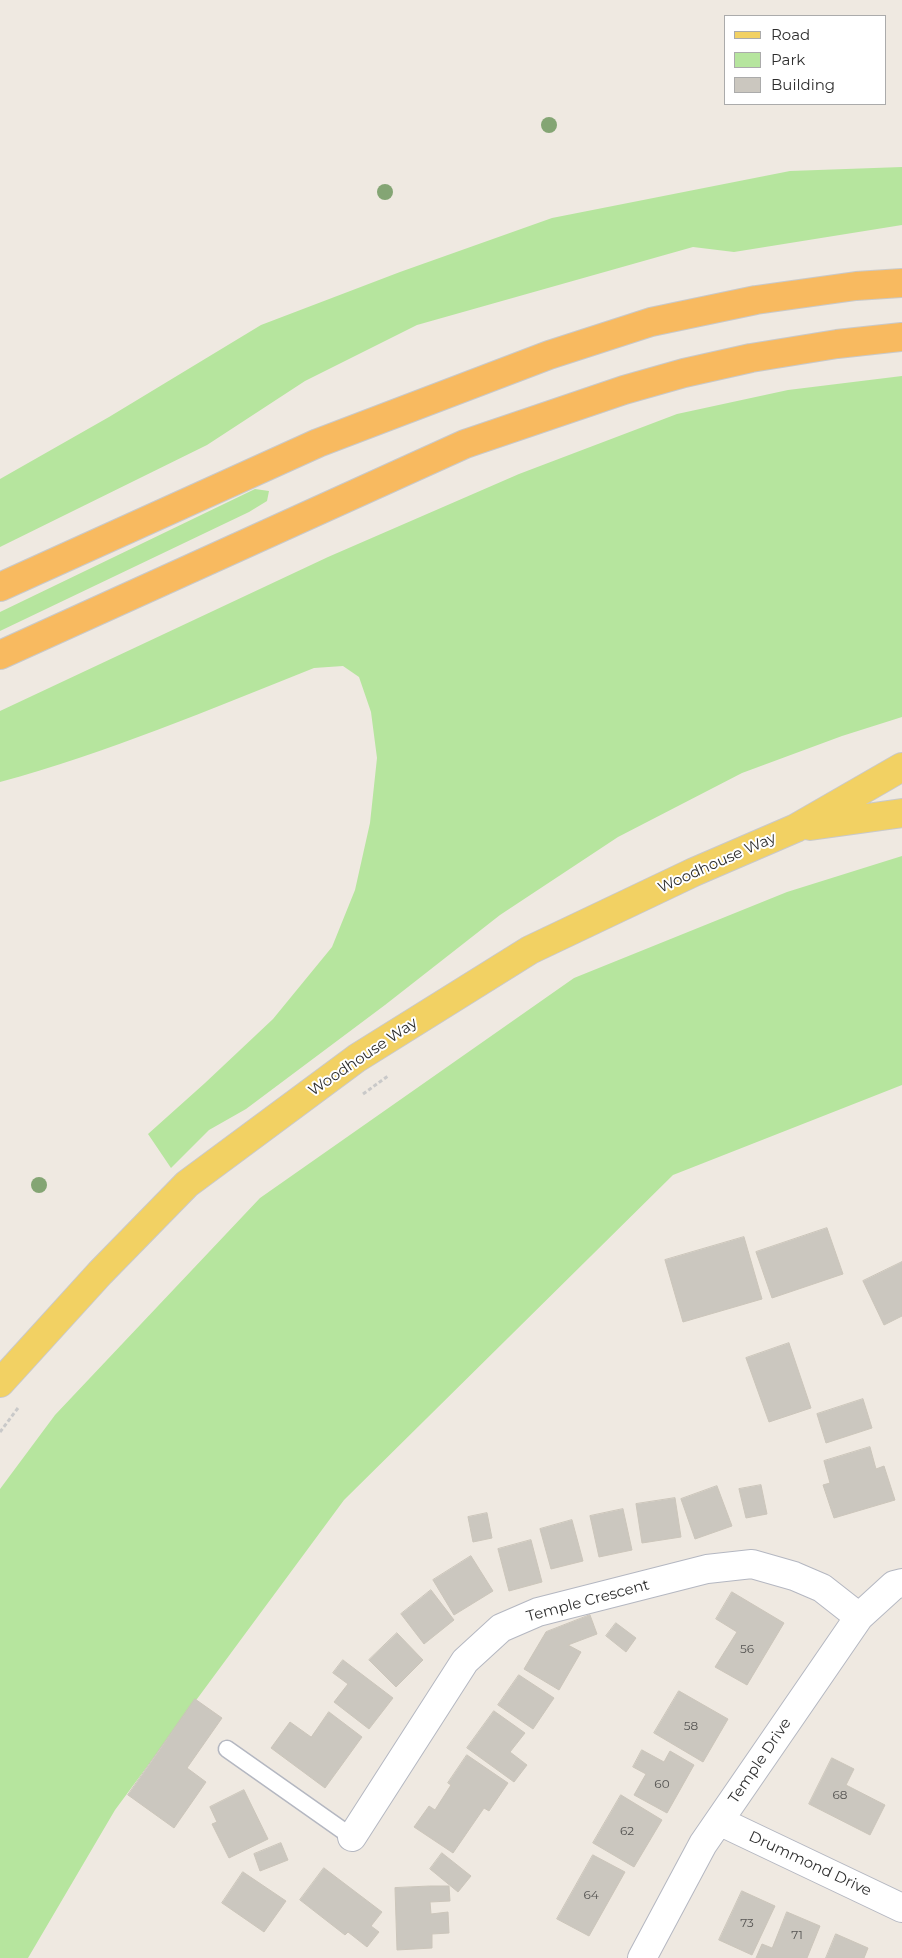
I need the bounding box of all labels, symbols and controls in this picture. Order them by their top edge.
legend [724,15,887,105]
text: Road [771,25,810,44]
text: Park [771,50,805,69]
text: Building [771,75,835,94]
street label: Woodhouse Way [655,829,779,897]
street label: Woodhouse Way [305,1014,421,1100]
street label: Temple Crescent [525,1576,651,1626]
house number: 56 [740,1642,754,1656]
street label: Temple Drive [725,1715,795,1807]
house number: 58 [684,1719,698,1733]
house number: 60 [654,1777,670,1791]
house number: 68 [833,1788,847,1802]
house number: 62 [620,1824,634,1838]
street label: Drummond Drive [746,1828,874,1900]
house number: 64 [583,1888,599,1902]
house number: 73 [740,1916,754,1930]
house number: 71 [791,1928,803,1942]

